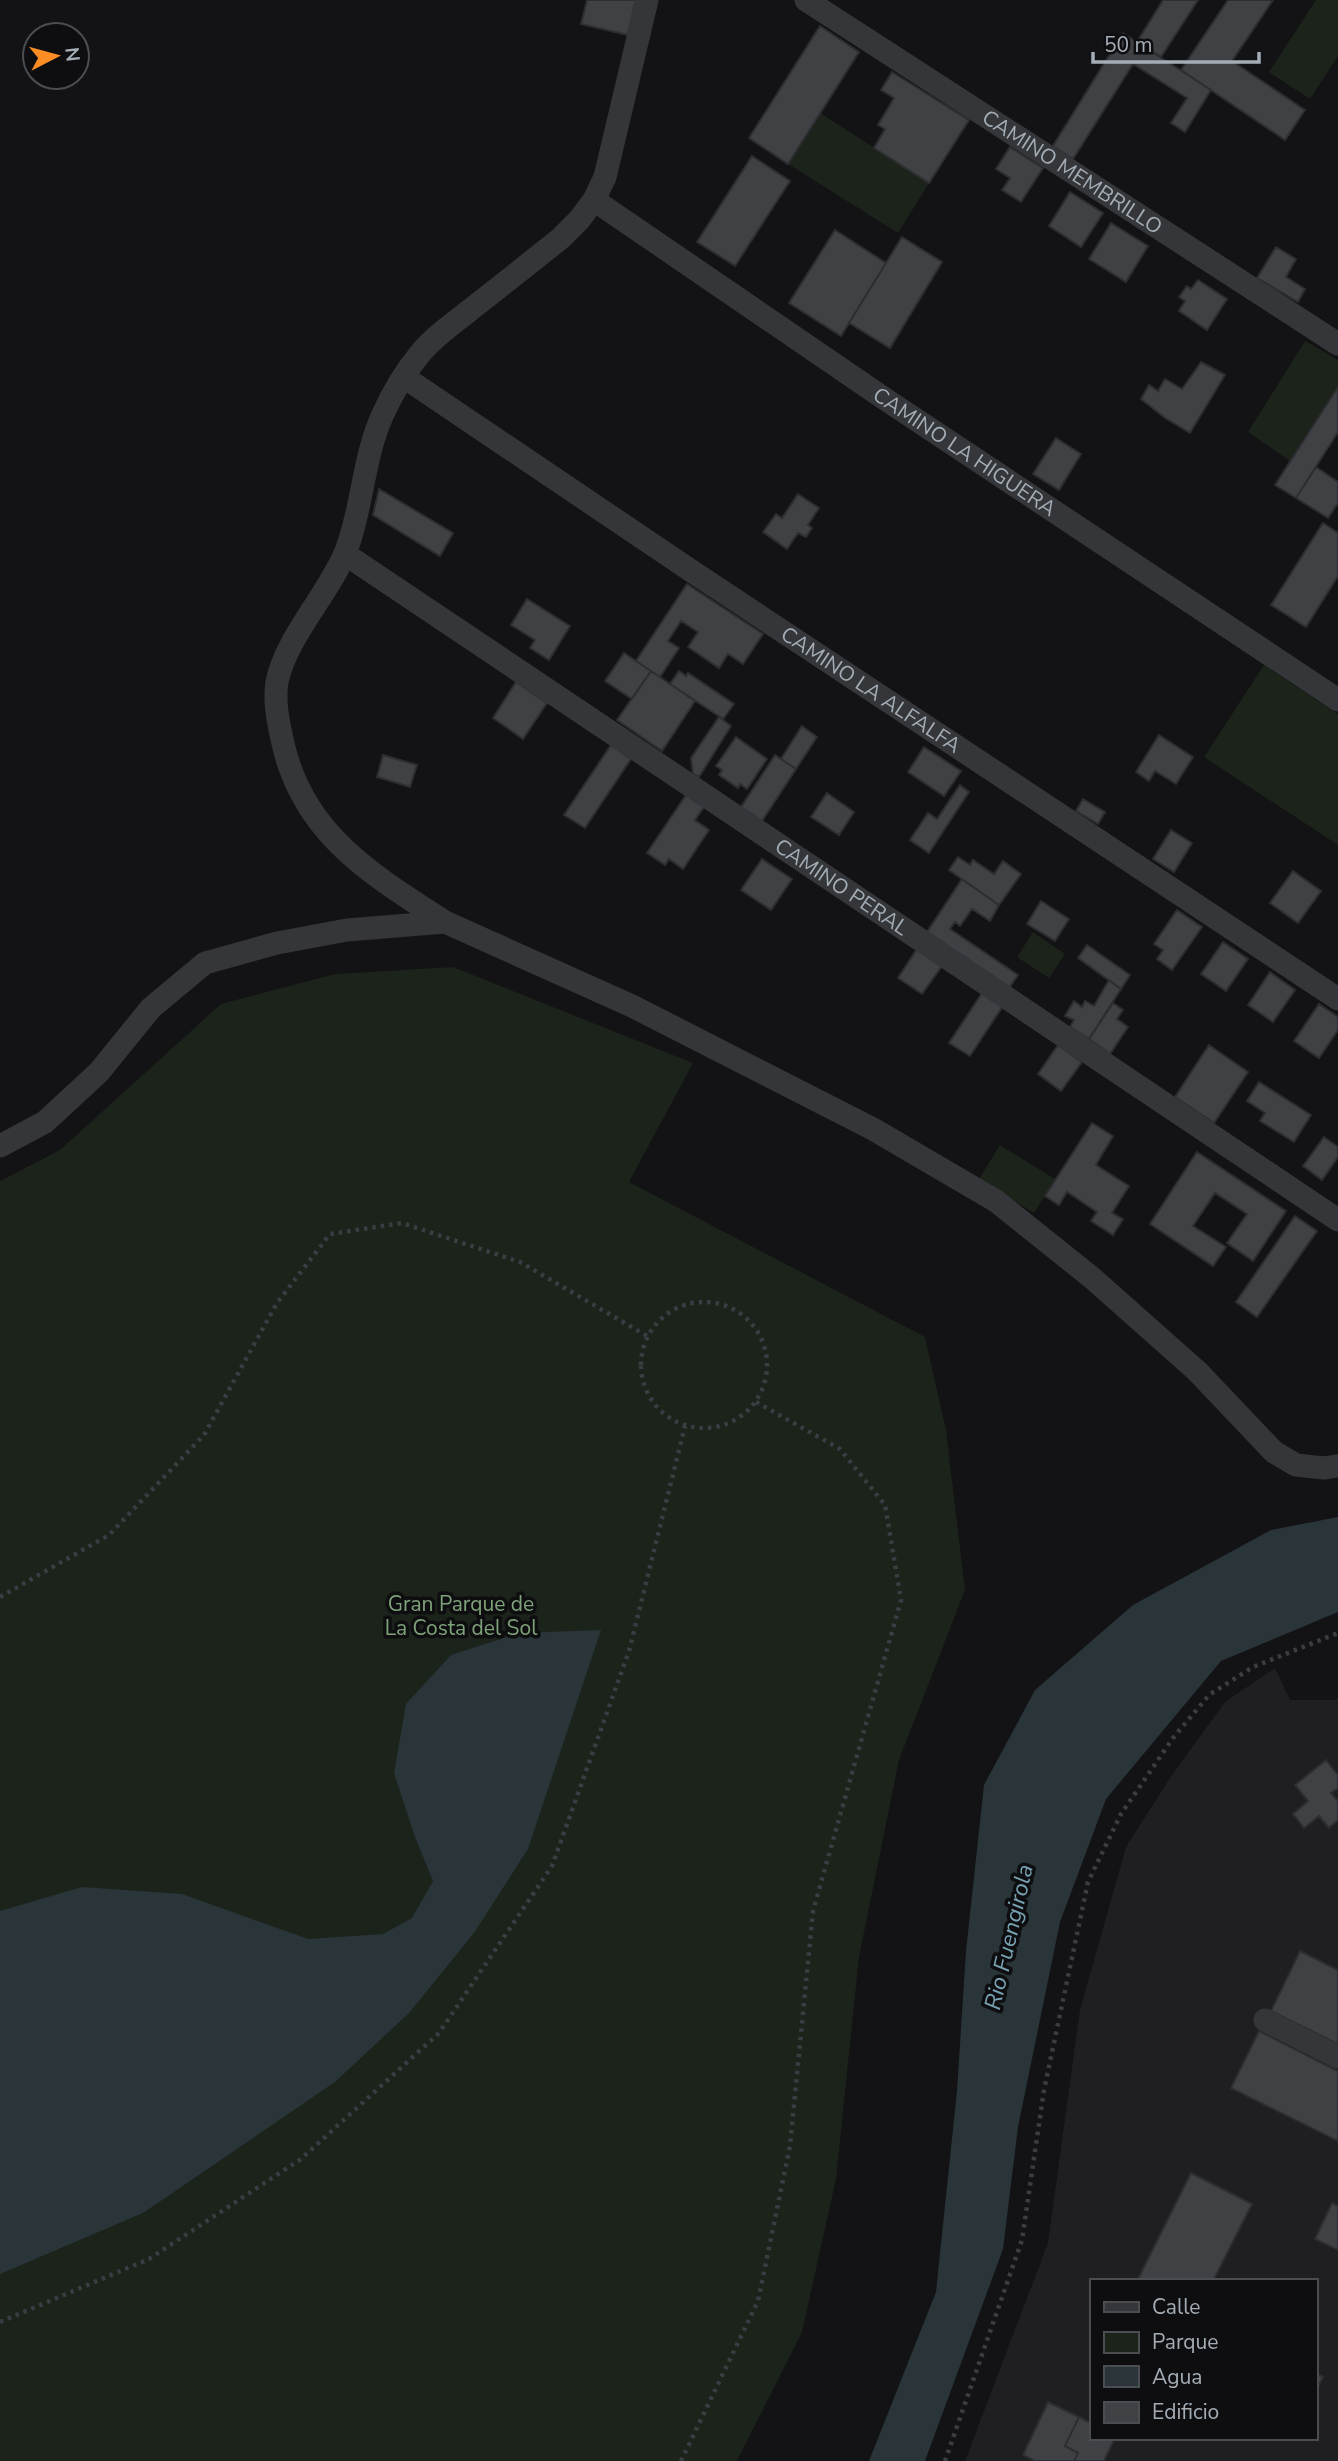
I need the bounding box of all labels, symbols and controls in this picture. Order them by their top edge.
north arrow [21,21,91,91]
scale bar [1093,21,1259,65]
text: 50 m [1104,31,1153,59]
text: N [58,46,86,63]
street label: CAMINO MEMBRILLO [977,103,1168,241]
street label: CAMINO LA HIGUERA [867,381,1062,523]
street label: CAMINO LA ALFALFA [775,620,966,760]
street label: CAMINO PERAL [769,832,915,942]
park label: Gran Parque de La Costa del Sol [385,1590,538,1642]
water label: Rio Fuengirola [977,1861,1041,2013]
legend [1090,2279,1317,2440]
text: Calle [1152,2293,1200,2321]
text: Parque [1152,2328,1219,2356]
text: Agua [1152,2363,1202,2391]
text: Edificio [1152,2398,1219,2426]

